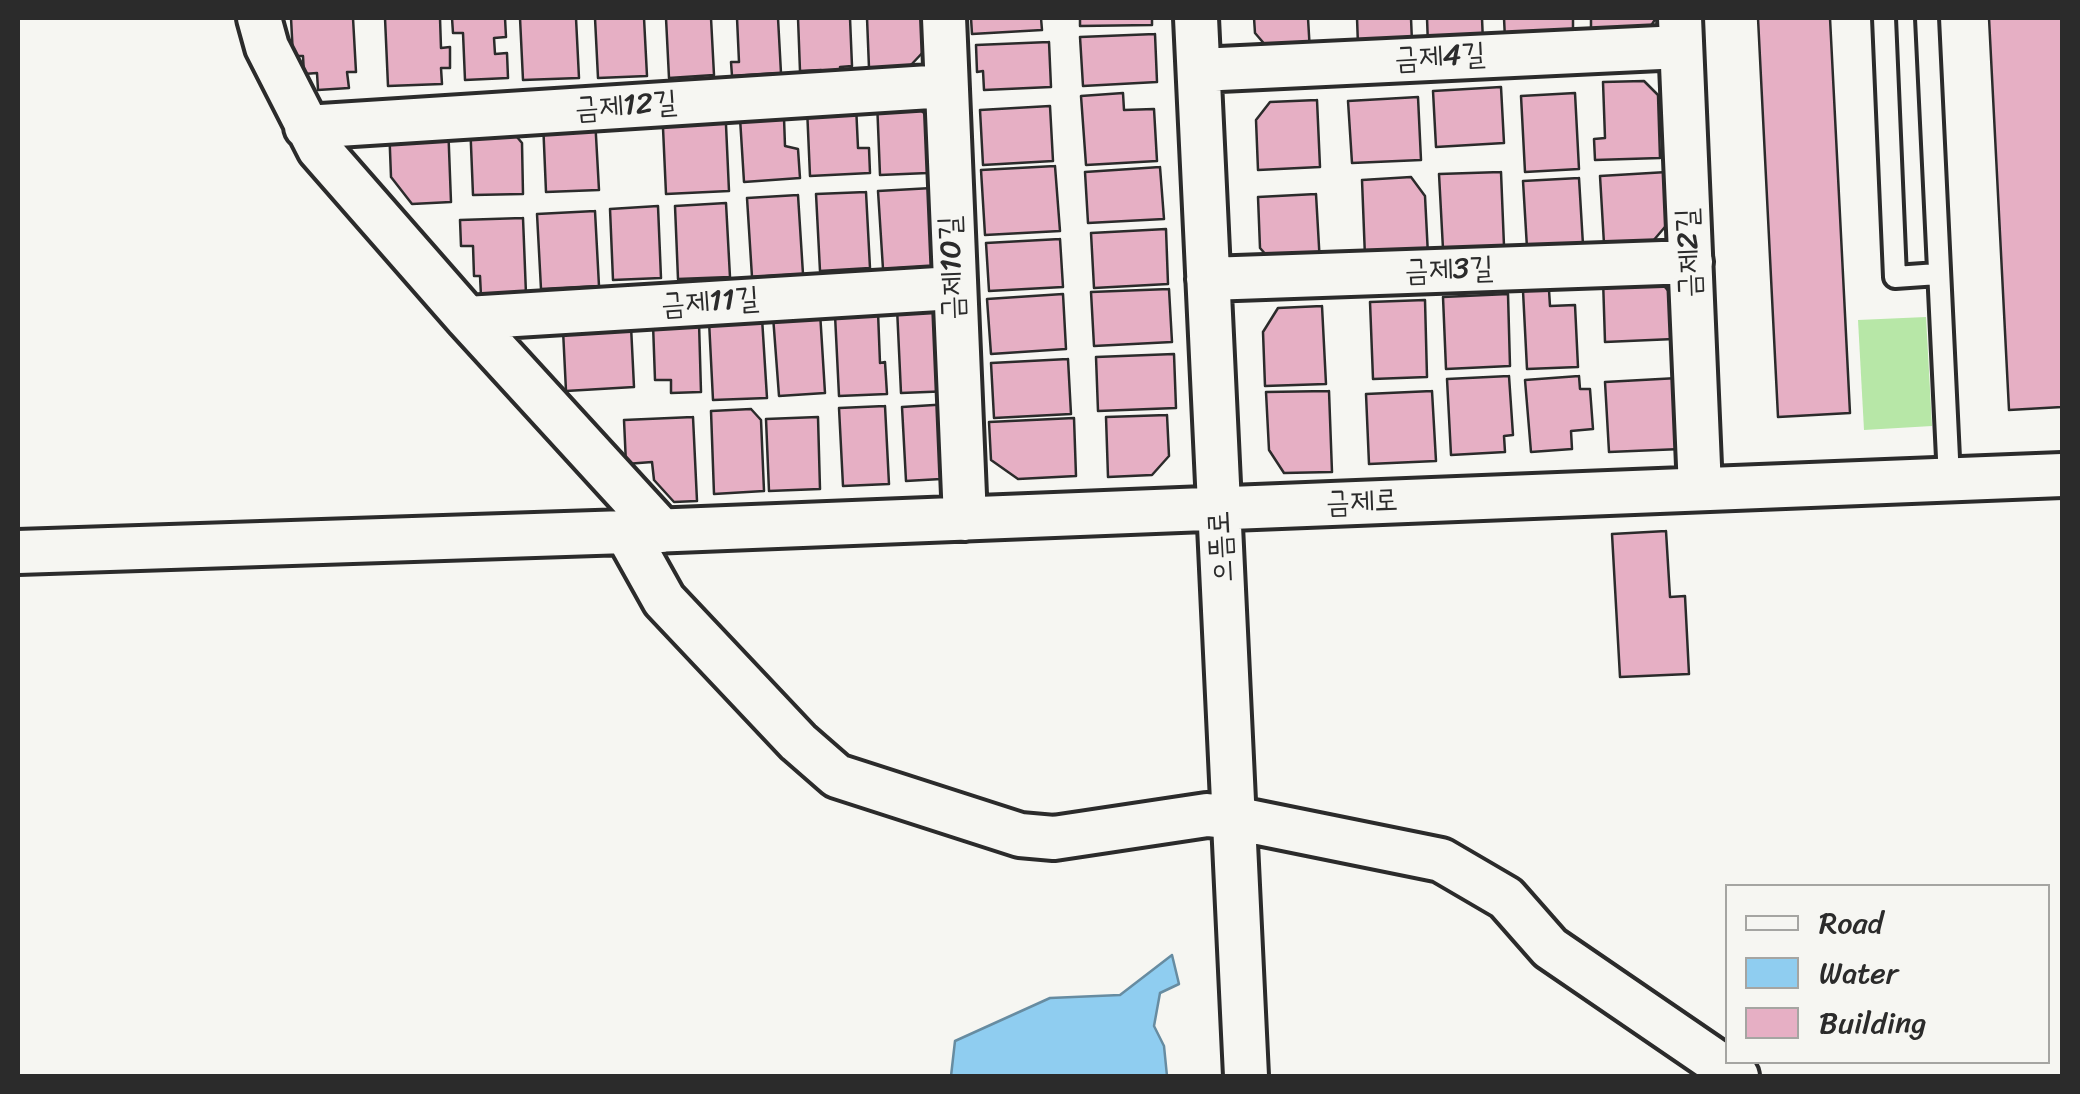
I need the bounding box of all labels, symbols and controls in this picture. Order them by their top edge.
street label: 금제4길 [1394,38,1486,78]
street label: 금제12길 [574,85,678,129]
street label: 금제2길 [1670,208,1710,298]
street label: 금제10길 [933,215,973,321]
street label: 금제3길 [1404,251,1494,291]
street label: 금제11길 [660,282,760,324]
street label: 금제로 [1325,484,1399,522]
street label: 으뜸로 [1202,510,1242,584]
legend [1725,884,2050,1064]
text: Road [1819,896,1883,950]
text: Water [1819,946,1898,1000]
text: Building [1819,996,1926,1050]

